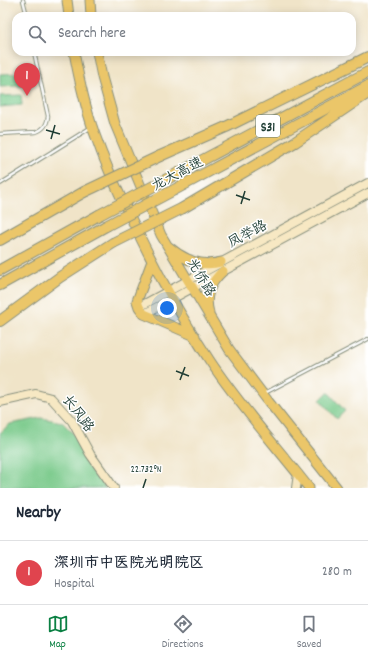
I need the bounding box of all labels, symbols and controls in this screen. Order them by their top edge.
search box [12,12,356,56]
icon: search [26,23,48,45]
text: Search here [58,23,126,45]
pin: 1 [14,63,40,96]
road number: S31 [256,115,280,137]
street label: 龙大高速 [149,153,207,197]
street label: 凤举路 [225,216,271,253]
street label: 光侨路 [181,255,220,301]
your location [157,298,177,318]
street label: 长风路 [57,391,98,437]
text: 22.732°N [130,463,162,477]
text: Nearby [16,502,60,526]
text: 深圳市中医院光明院区 [54,553,204,575]
text: 1 [28,563,30,582]
text: 280 m [322,563,352,582]
text: Hospital [54,575,94,594]
tab: Map [47,613,69,653]
tab: Directions [162,613,204,653]
tab: Saved [297,613,321,653]

